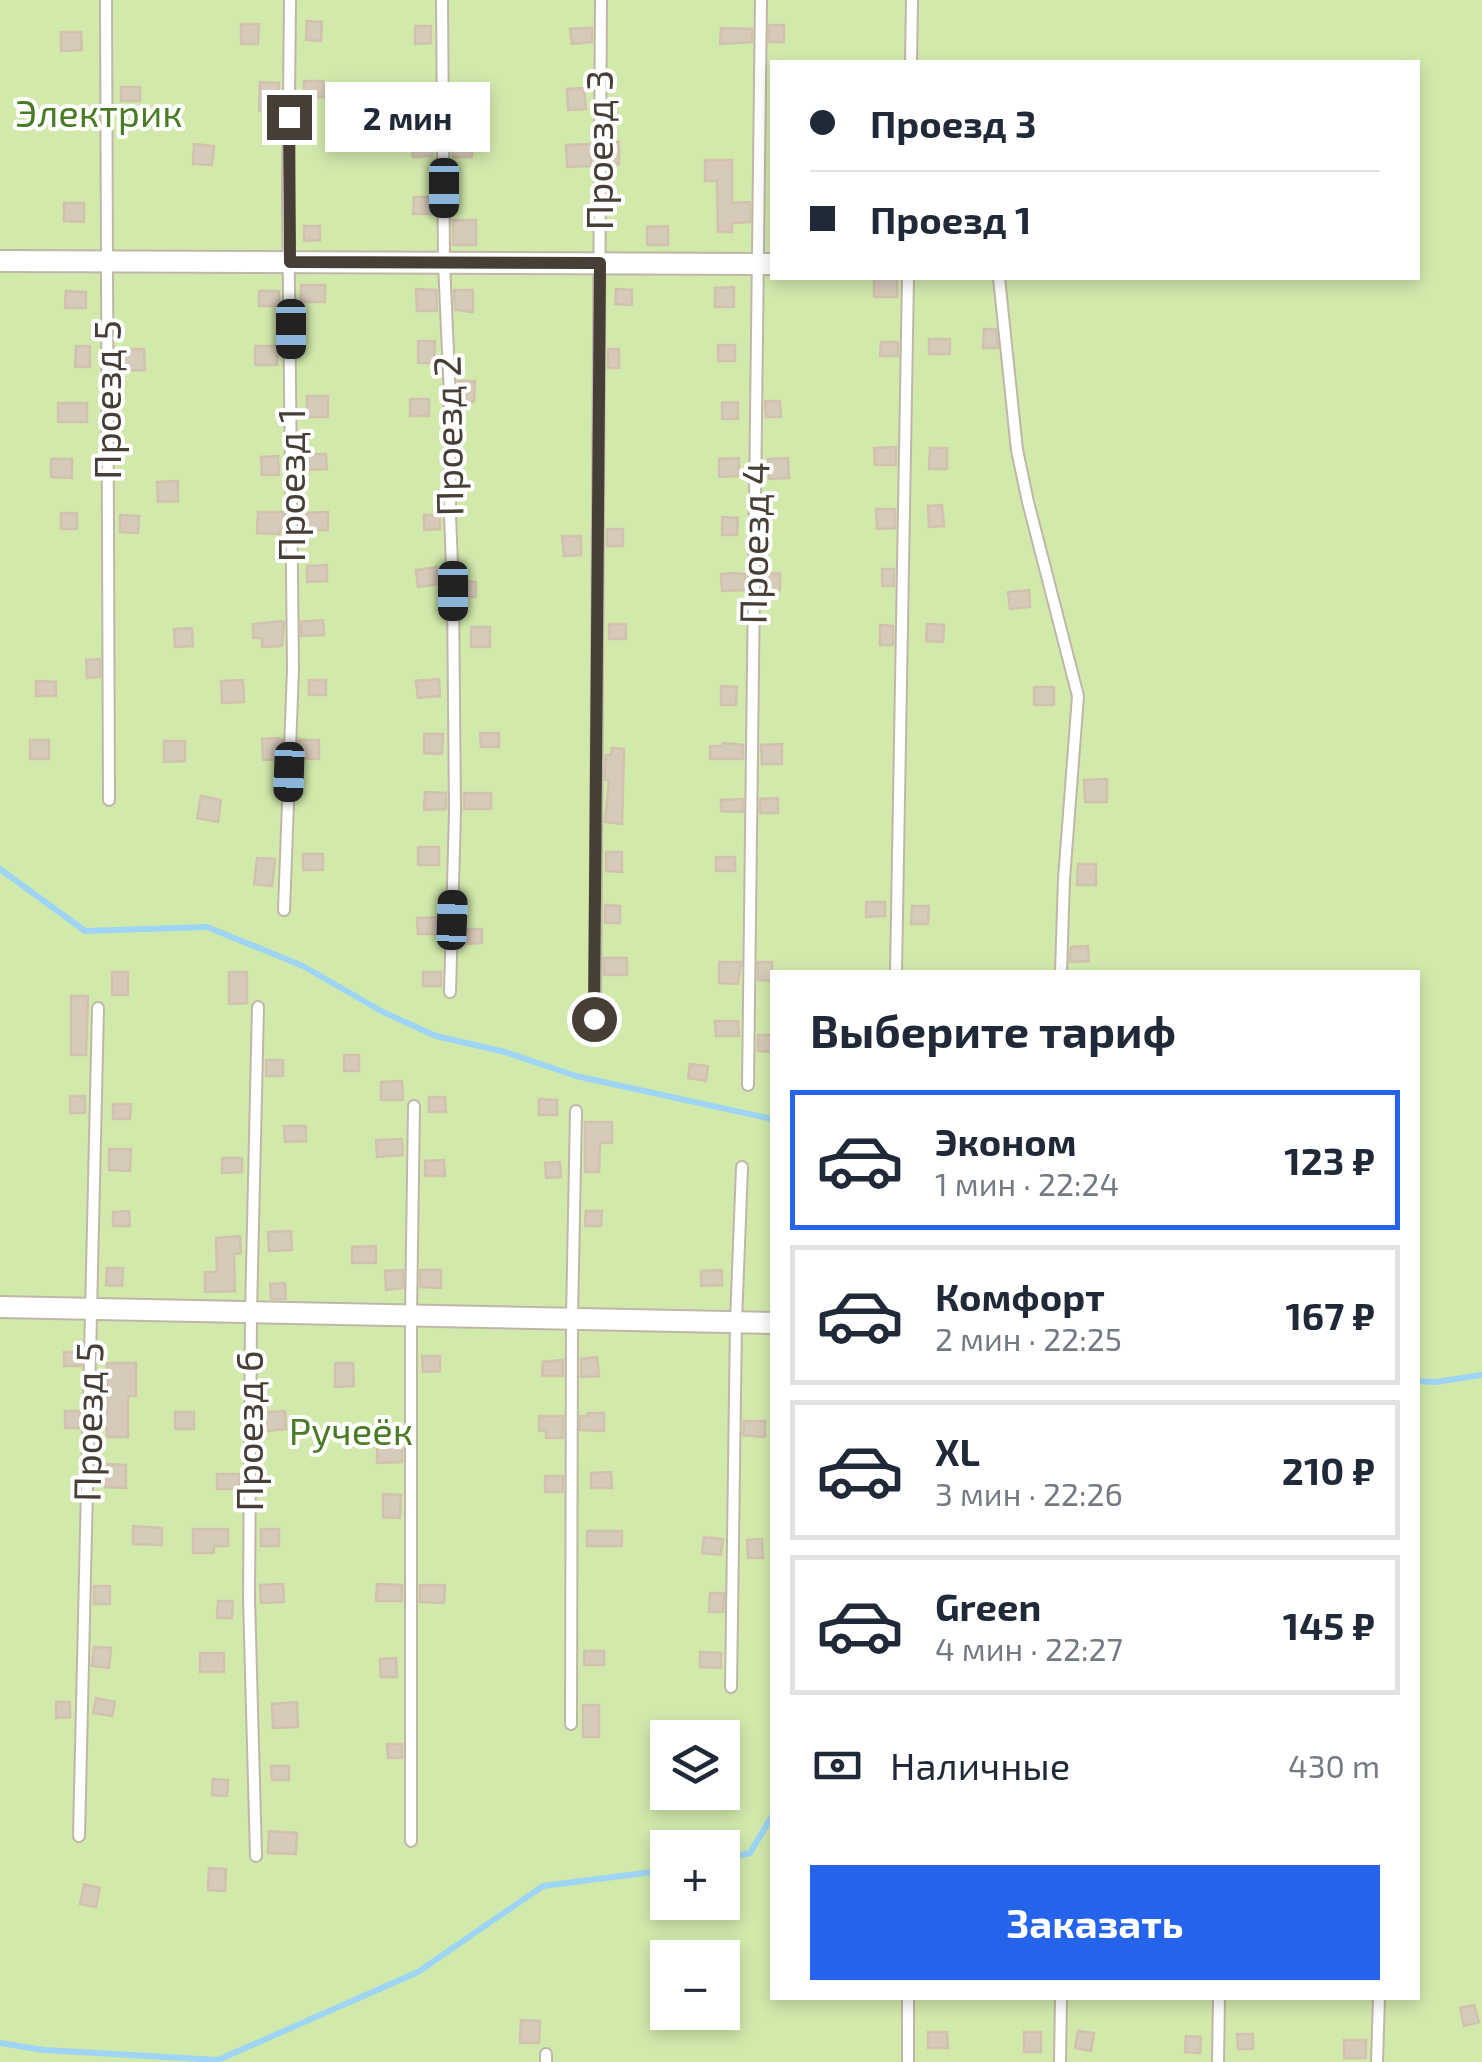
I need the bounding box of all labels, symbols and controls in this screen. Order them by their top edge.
street label: Проезд 3 [575,70,621,230]
callout: 2 мин [324,82,489,152]
park label: Электрик [15,89,183,135]
route end [267,95,312,140]
text: 2 мин [363,98,452,136]
text: Проезд 3 [870,100,1036,146]
car [429,158,459,218]
text: Проезд 1 [870,196,1031,242]
car [276,299,306,359]
street label: Проезд 5 [83,320,129,480]
street label: Проезд 2 [423,355,471,517]
street label: Проезд 1 [267,408,313,562]
street label: Проезд 4 [729,461,777,625]
car [438,561,468,621]
car [273,741,305,803]
car [436,889,468,951]
route start [572,997,617,1042]
text: Выберите тариф [810,1003,1176,1057]
icon: car [815,1115,905,1205]
text: Эконом [935,1118,1077,1164]
text: 123 ₽ [1284,1137,1375,1183]
text: 1 мин · 22:24 [935,1164,1119,1202]
icon: car [815,1270,905,1360]
text: Комфорт [935,1273,1105,1319]
text: 167 ₽ [1285,1292,1375,1338]
text: 2 мин · 22:25 [935,1319,1122,1357]
street label: Проезд 5 [63,1342,111,1502]
street label: Проезд 6 [225,1351,271,1511]
park label: Ручеёк [289,1407,413,1453]
icon: car [815,1425,905,1515]
text: XL [935,1428,980,1474]
text: 210 ₽ [1282,1447,1375,1493]
text: 3 мин · 22:26 [935,1474,1123,1512]
icon: car [815,1580,905,1670]
text: Green [935,1583,1041,1629]
text: 145 ₽ [1283,1602,1375,1648]
text: 4 мин · 22:27 [935,1629,1123,1667]
map controls [650,1720,740,2030]
button: layers [650,1720,740,1810]
icon: cash [810,1738,865,1793]
text: Наличные [890,1742,1070,1788]
text: 430 m [1288,1746,1380,1784]
button: + [650,1830,740,1920]
button: Заказать [810,1865,1380,1980]
button: − [650,1940,740,2030]

